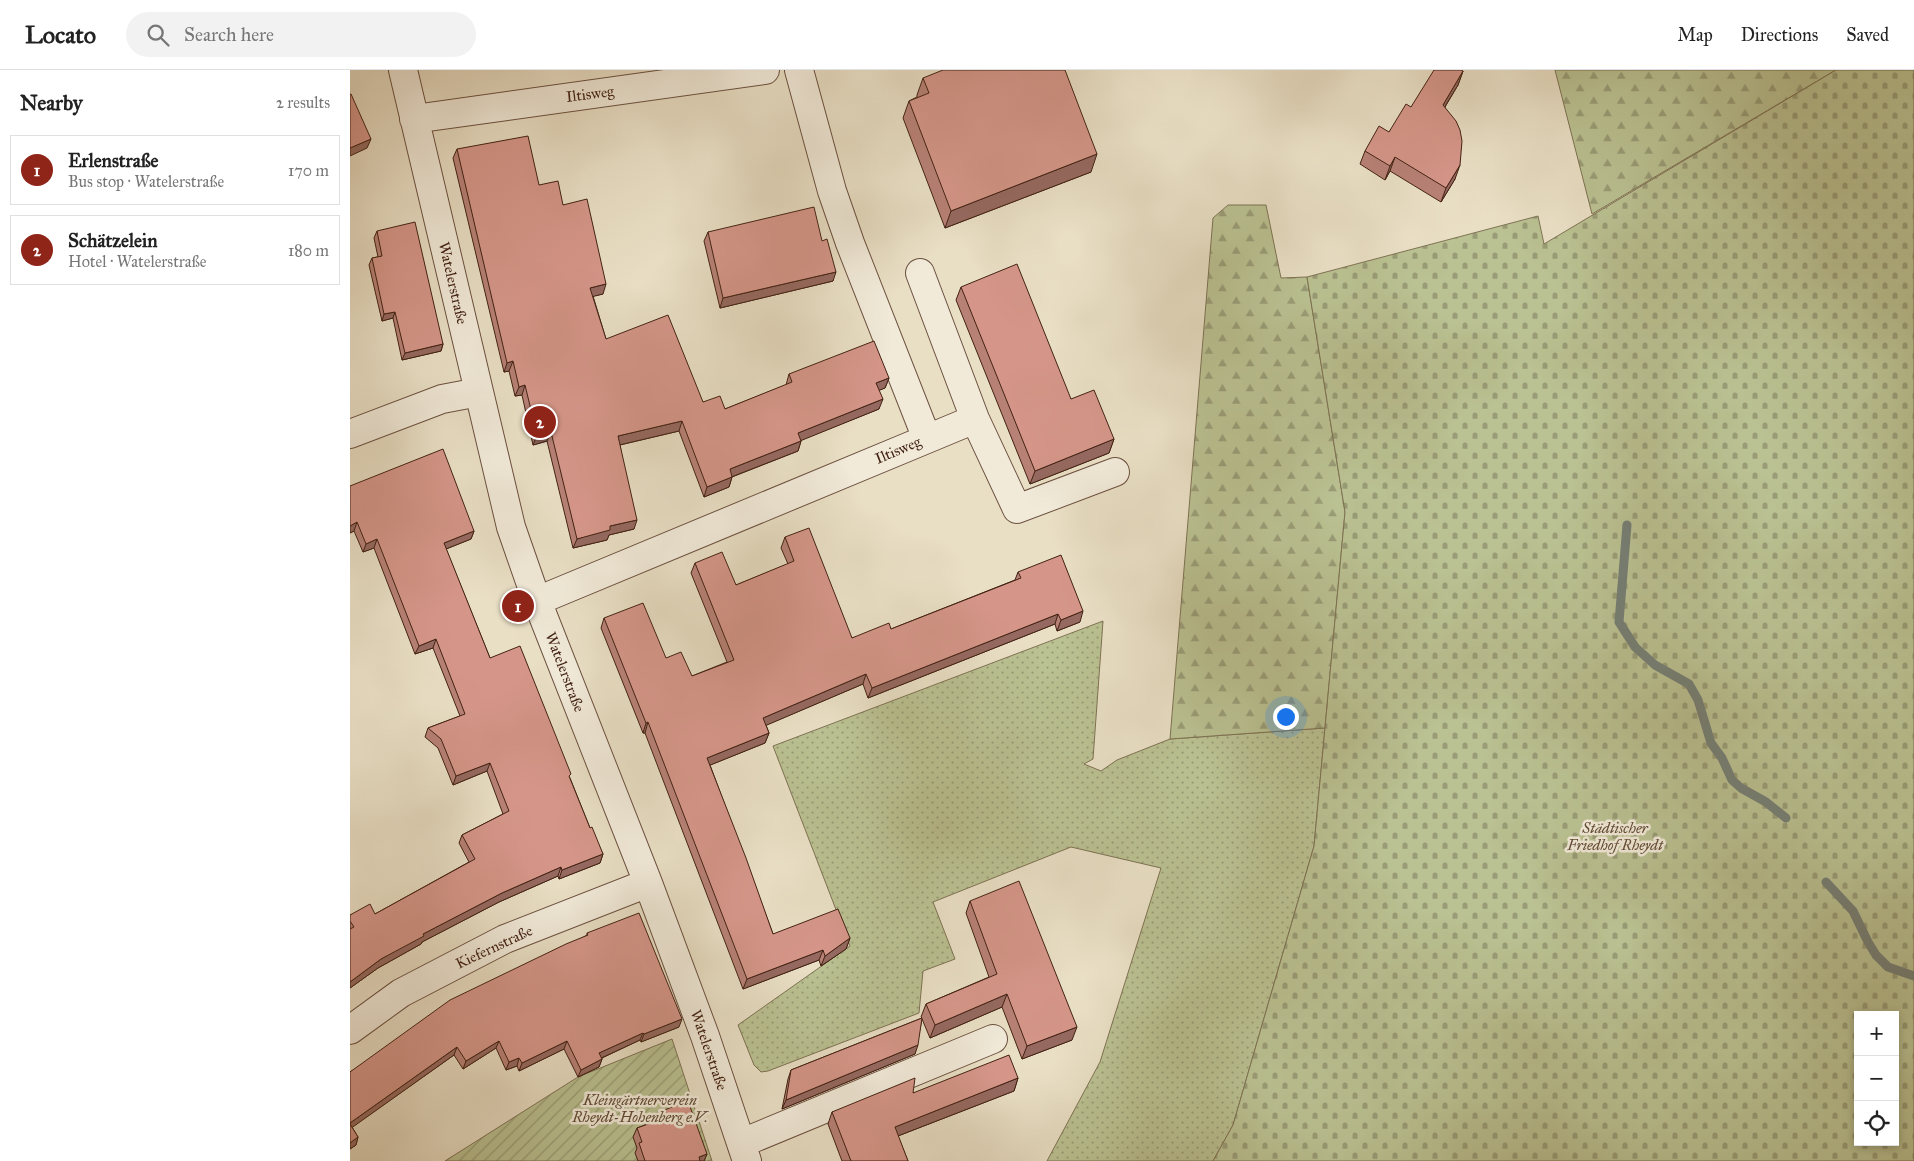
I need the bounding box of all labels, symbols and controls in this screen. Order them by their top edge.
search box [126,12,476,57]
text: Locato [25,20,96,50]
icon: search [144,21,172,49]
text: Search here [184,23,274,46]
text: Map [1677,24,1713,46]
text: Directions [1741,24,1818,46]
text: Saved [1846,24,1889,46]
street label: Iltisweg [565,82,616,106]
text: Nearby [20,90,83,116]
text: 2 results [276,93,330,112]
text: Erlenstraße [68,149,158,172]
text: 1 [34,161,40,180]
text: 170 m [288,161,329,180]
text: Bus stop · Watelerstraße [68,172,224,191]
text: Schätzelein [68,229,157,252]
street label: Watelerstraße [435,240,471,326]
text: 2 [33,241,41,260]
text: 180 m [288,241,329,260]
text: Hotel · Watelerstraße [68,252,207,271]
pin: 2 [524,403,556,441]
street label: Iltisweg [872,432,925,468]
pin: 1 [502,587,534,625]
street label: Watelerstraße [542,630,588,714]
your location [1273,704,1299,730]
park label: Städtischer Friedhof Rheydt [1566,819,1664,854]
street label: Kiefernstraße [453,921,535,973]
street label: Watelerstraße [687,1007,731,1093]
map controls [1854,1011,1899,1146]
button: + [1854,1011,1899,1056]
button: − [1854,1056,1899,1101]
park label: Kleingärtnerverein Rheydt-Hohenberg e.V. [571,1091,709,1126]
button: locate [1854,1101,1899,1146]

